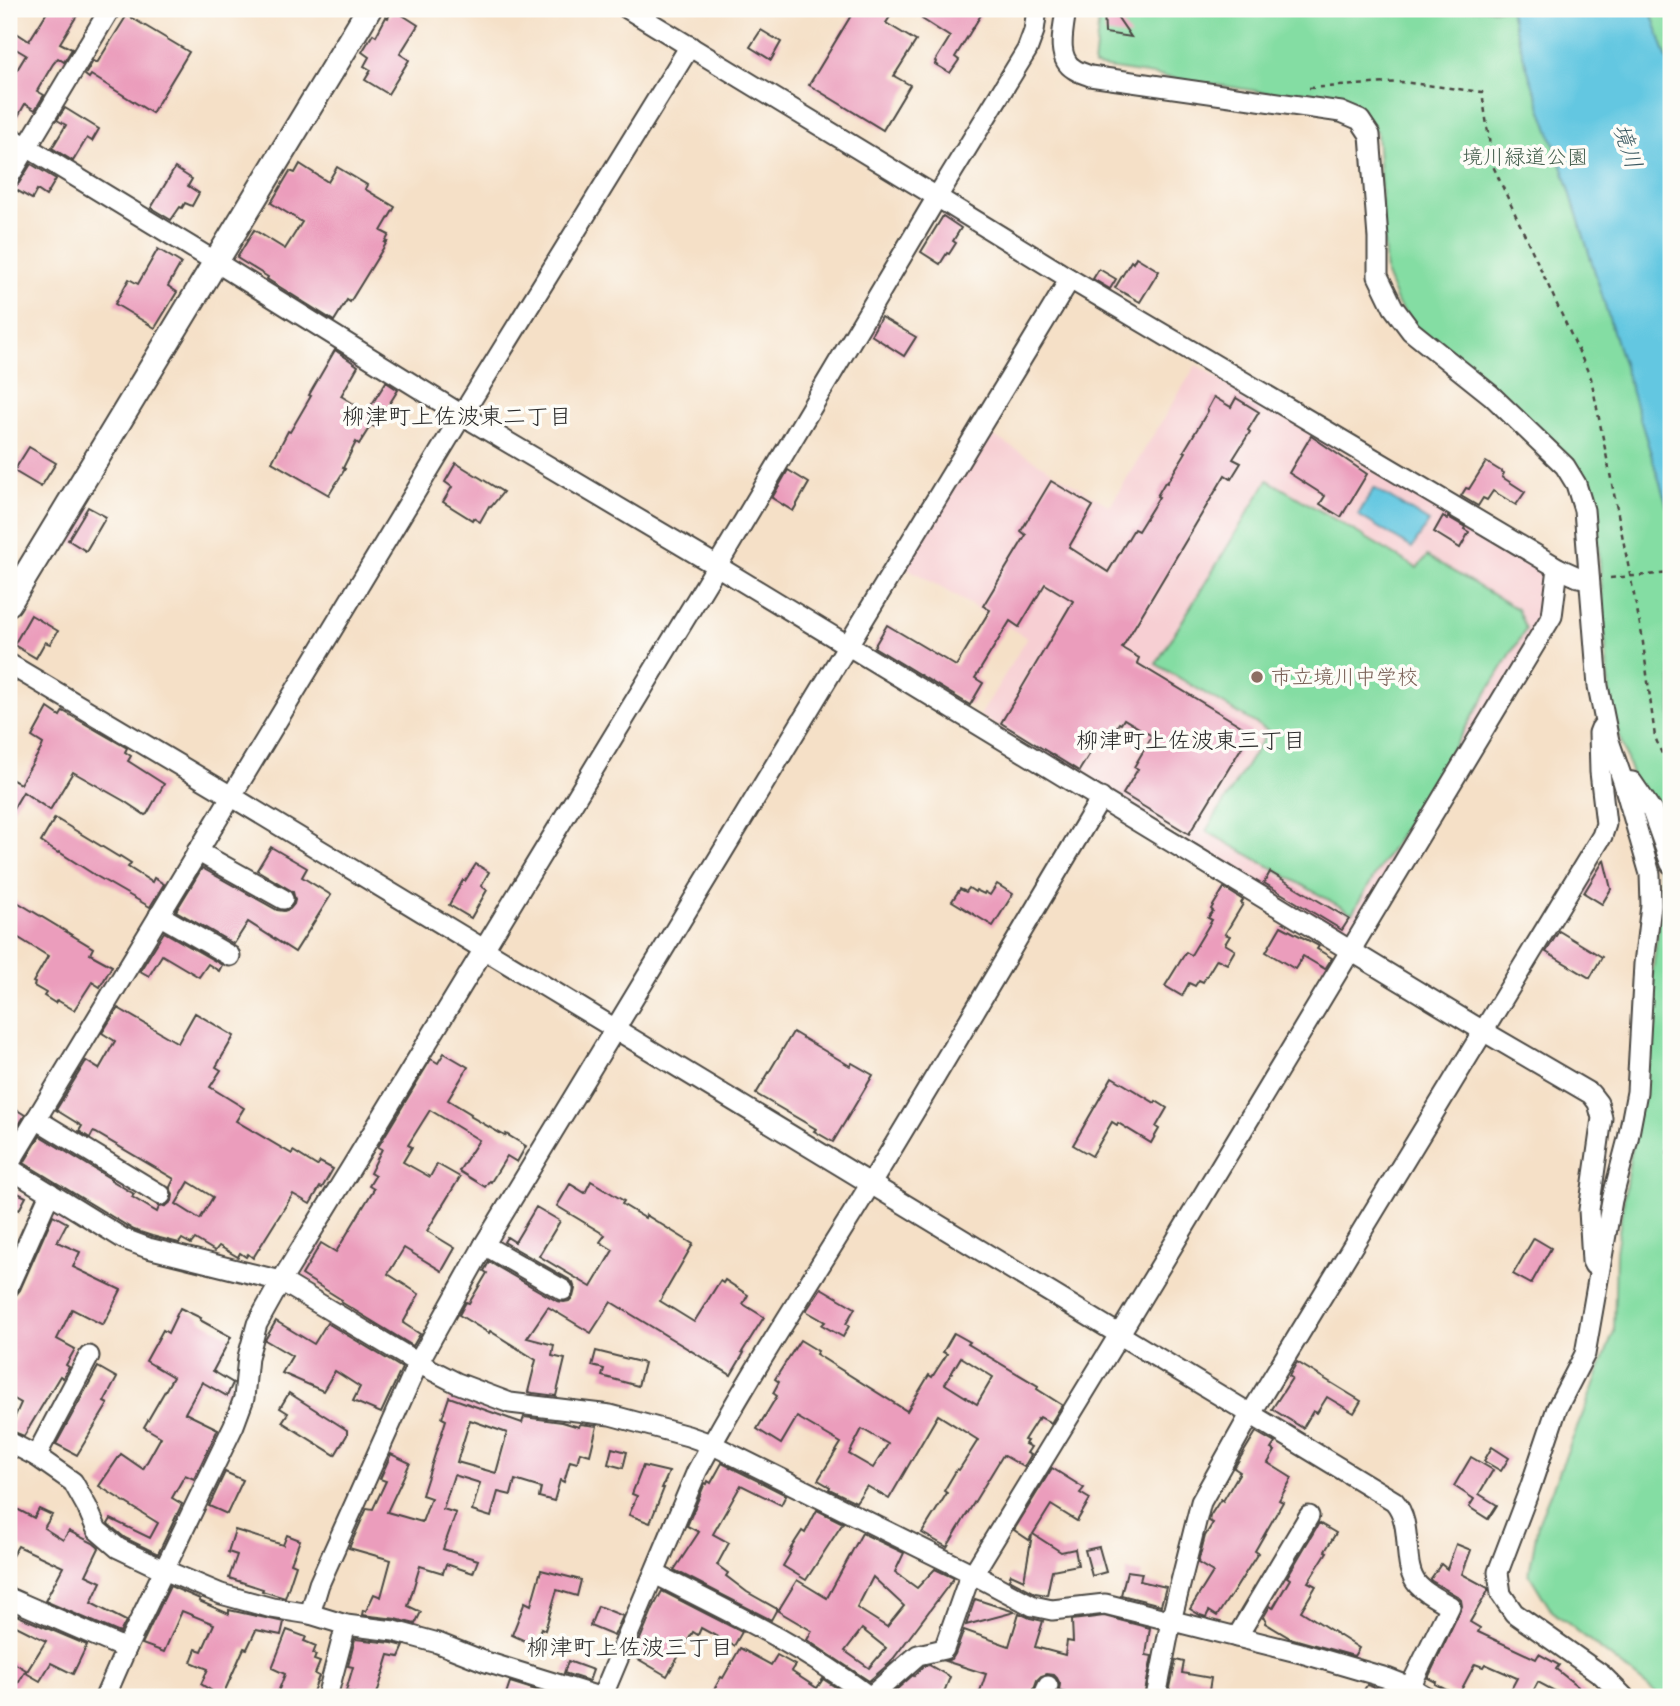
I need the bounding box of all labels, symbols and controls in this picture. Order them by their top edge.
water label: 境川 [1607,119,1649,173]
park label: 境川緑道公園 [1462,143,1588,171]
district label: 柳津町上佐波東二丁目 [342,401,572,431]
place label: 市立境川中学校 [1271,663,1418,691]
marker: 市立境川中学校 [1249,669,1265,685]
district label: 柳津町上佐波東三丁目 [1076,725,1306,755]
district label: 柳津町上佐波三丁目 [527,1632,734,1662]

